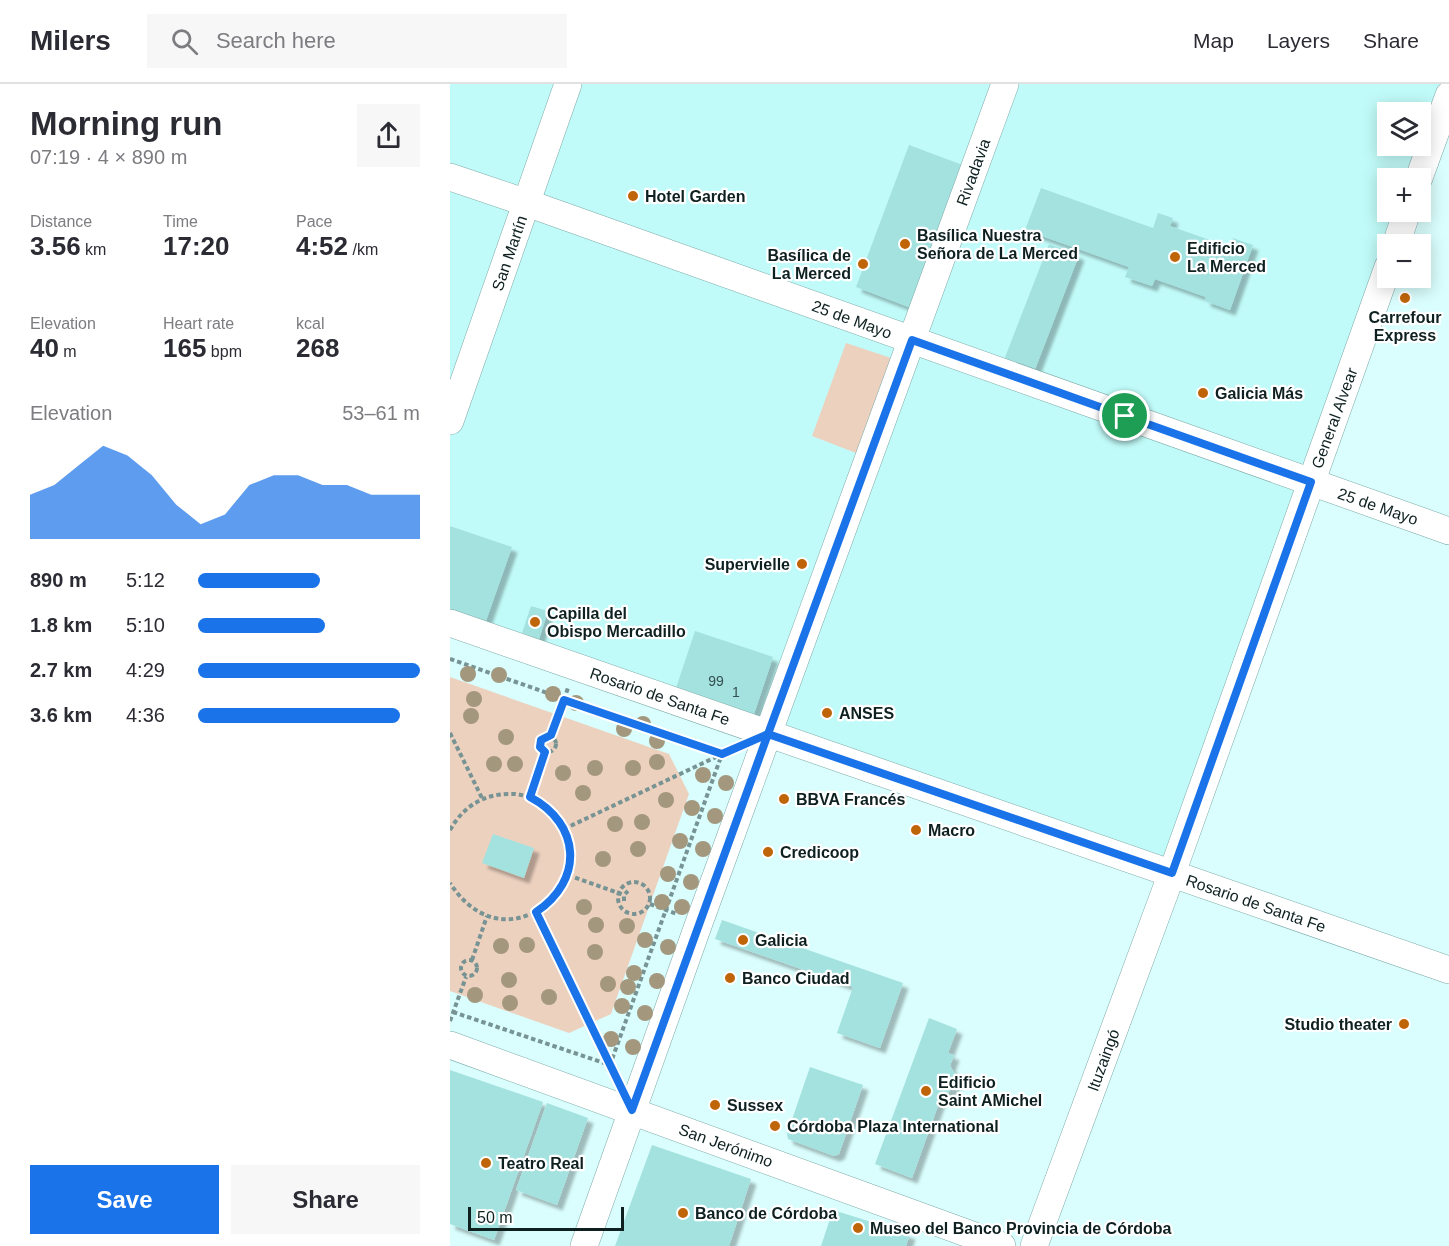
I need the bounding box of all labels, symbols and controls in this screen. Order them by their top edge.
search box [147,14,567,68]
text: Milers [30,25,111,56]
icon: search [168,25,201,58]
text: Search here [216,28,336,53]
text: Map [1193,29,1234,52]
text: Layers [1267,29,1330,52]
text: Share [1363,29,1419,52]
map controls [1377,102,1431,288]
button: layers [1377,102,1431,156]
button: share [357,104,420,167]
text: Morning run [30,105,222,142]
street label: Rivadavia [953,136,994,208]
text: 07:19 · 4 × 890 m [30,146,187,168]
button: + [1377,168,1431,222]
place label: Hotel Garden [645,188,745,205]
marker: Hotel Garden [626,189,640,203]
text: Distance [30,213,92,230]
text: Time [163,213,198,230]
text: Pace [296,213,332,230]
street label: San Martín [489,213,530,293]
place label: Basílica Nuestra Señora de La Merced [917,227,1078,262]
text: 3.56 [30,231,81,261]
text: 17:20 [163,231,230,261]
text: 4:52 [296,231,348,261]
button: − [1377,234,1431,288]
marker: Basílica Nuestra Señora de La Merced [898,237,912,251]
place label: Edificio La Merced [1187,240,1266,275]
text: km [81,241,106,258]
text: /km [348,241,378,258]
place label: Basílica de La Merced [767,247,851,282]
marker: Edificio La Merced [1168,250,1182,264]
marker: Basílica de La Merced [856,257,870,271]
marker: Carrefour Express [1398,291,1412,305]
street label: 25 de Mayo [810,297,894,342]
place label: Carrefour Express [1369,309,1441,344]
text: Elevation [30,315,96,332]
text: Heart rate [163,315,234,332]
text: kcal [296,315,324,332]
text: 40 [30,333,59,363]
text: 165 [163,333,206,363]
text: 268 [296,333,339,363]
text: m [59,343,77,360]
text: bpm [206,343,242,360]
street label: General Alvear [1308,365,1361,471]
place label: Galicia Más [1215,385,1303,402]
marker: Galicia Más [1196,386,1210,400]
pin [1099,390,1150,441]
icon: arrive [1108,399,1141,432]
text: Elevation [30,402,112,424]
text: 53–61 m [342,402,420,424]
street label: 25 de Mayo [1336,485,1420,528]
place label: Supervielle [705,556,790,573]
marker: Supervielle [795,557,809,571]
text: 890 m [30,569,87,591]
text: 5:12 [126,569,165,591]
place label: Capilla del Obispo Mercadillo [547,605,686,640]
text: 1.8 km [30,614,92,636]
text: 5:10 [126,614,165,636]
marker: Capilla del Obispo Mercadillo [528,615,542,629]
text: 2.7 km [30,659,92,681]
text: 4:29 [126,659,165,681]
street label: Rosario de Santa Fe [588,665,732,728]
house number: 99 [708,673,724,689]
house number: 1 [732,684,740,700]
text: 3.6 km [30,704,92,726]
text: 4:36 [126,704,165,726]
place label: ANSES [839,705,894,722]
marker: ANSES [820,706,834,720]
place label: BBVA Francés [796,791,905,808]
marker: BBVA Francés [777,792,791,806]
place label: Macro [928,822,975,839]
marker: Macro [909,823,923,837]
place label: Credicoop [780,844,859,861]
marker: Credicoop [761,845,775,859]
street label: Rosario de Santa Fe [1184,872,1328,935]
place label: Galicia [755,932,808,949]
marker: Galicia [736,933,750,947]
place label: Banco Ciudad [742,970,850,987]
marker: Banco Ciudad [723,971,737,985]
place label: Studio theater [1284,1016,1392,1033]
marker: Studio theater [1397,1017,1411,1031]
street label: Ituzaingó [1084,1027,1123,1094]
place label: Edificio Saint AMichel [938,1074,1042,1109]
marker: Edificio Saint AMichel [919,1084,933,1098]
place label: Sussex [727,1097,783,1114]
marker: Sussex [708,1098,722,1112]
place label: Córdoba Plaza International [787,1118,999,1135]
marker: Córdoba Plaza International [768,1119,782,1133]
street label: San Jerónimo [677,1121,775,1170]
place label: Teatro Real [498,1155,584,1172]
marker: Teatro Real [479,1156,493,1170]
button: Save [30,1165,219,1234]
button: Share [231,1165,420,1234]
scale bar [468,1204,624,1232]
place label: Banco de Córdoba [695,1205,837,1222]
marker: Banco de Córdoba [676,1206,690,1220]
text: 50 m [477,1209,513,1226]
place label: Museo del Banco Provincia de Córdoba [870,1220,1171,1237]
marker: Museo del Banco Provincia de Córdoba [851,1221,865,1235]

